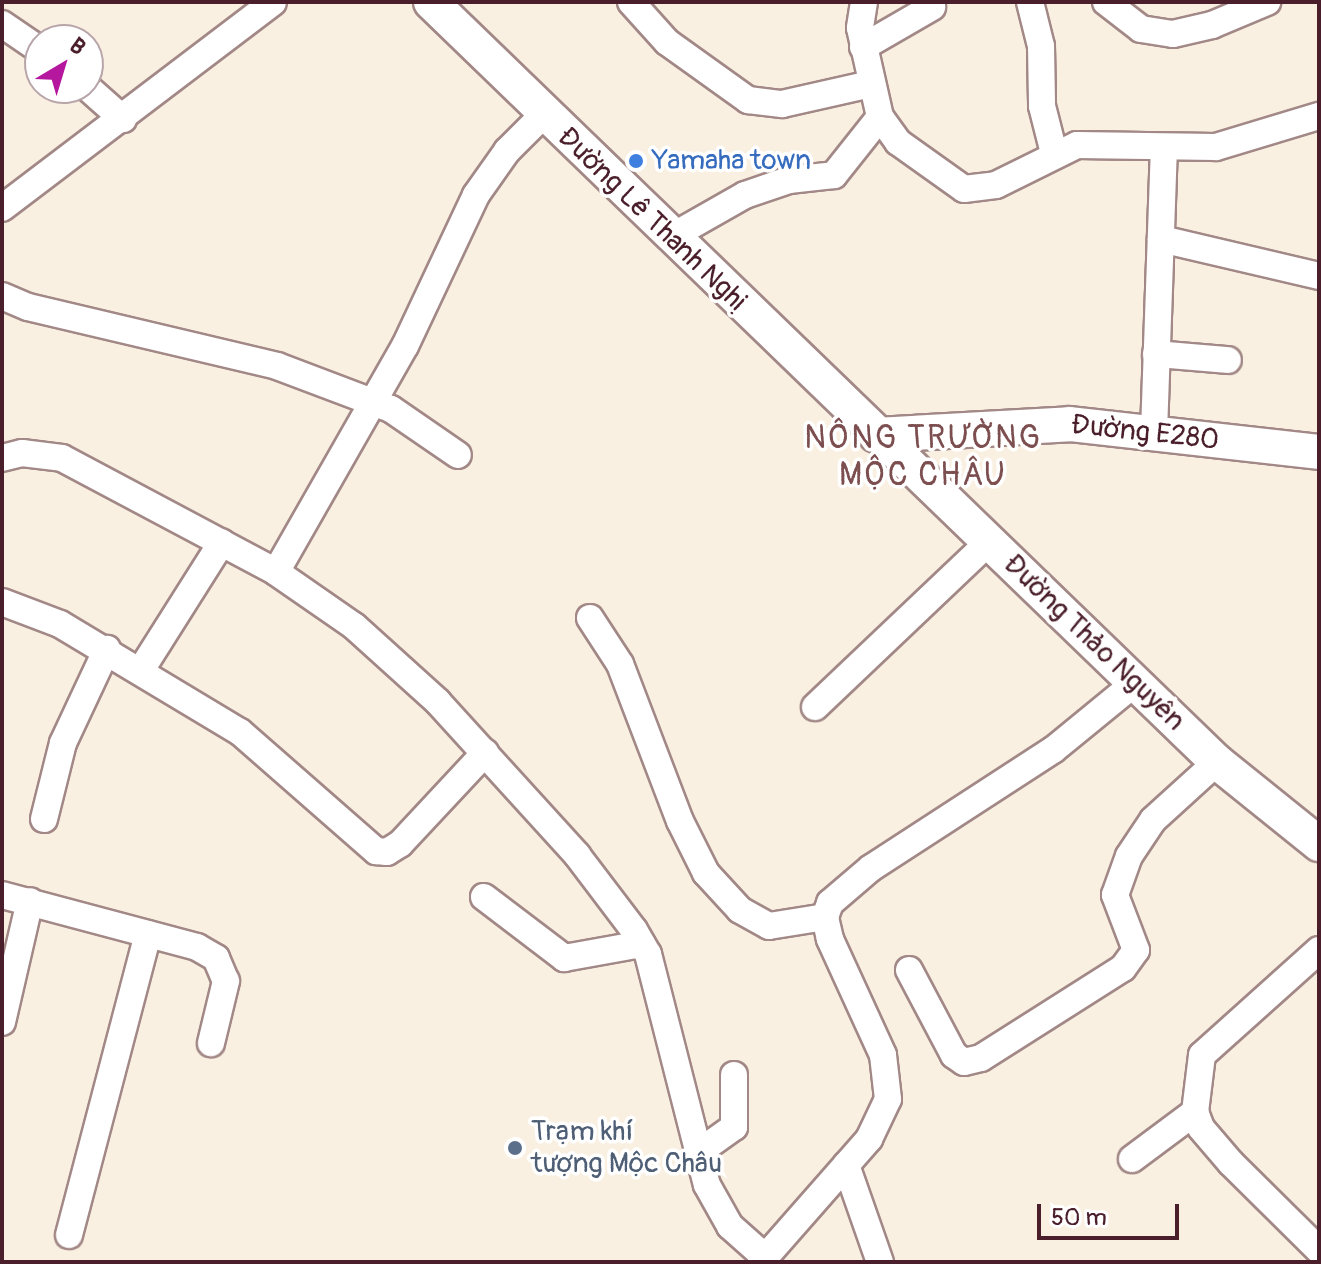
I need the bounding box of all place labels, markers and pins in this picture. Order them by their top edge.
place label: Yamaha town [652,144,811,178]
marker: Yamaha town [627,152,645,170]
place label: Trạm khí tượng Mộc Châu [531,1115,722,1181]
marker: Trạm khí tượng Mộc Châu [506,1139,524,1157]

